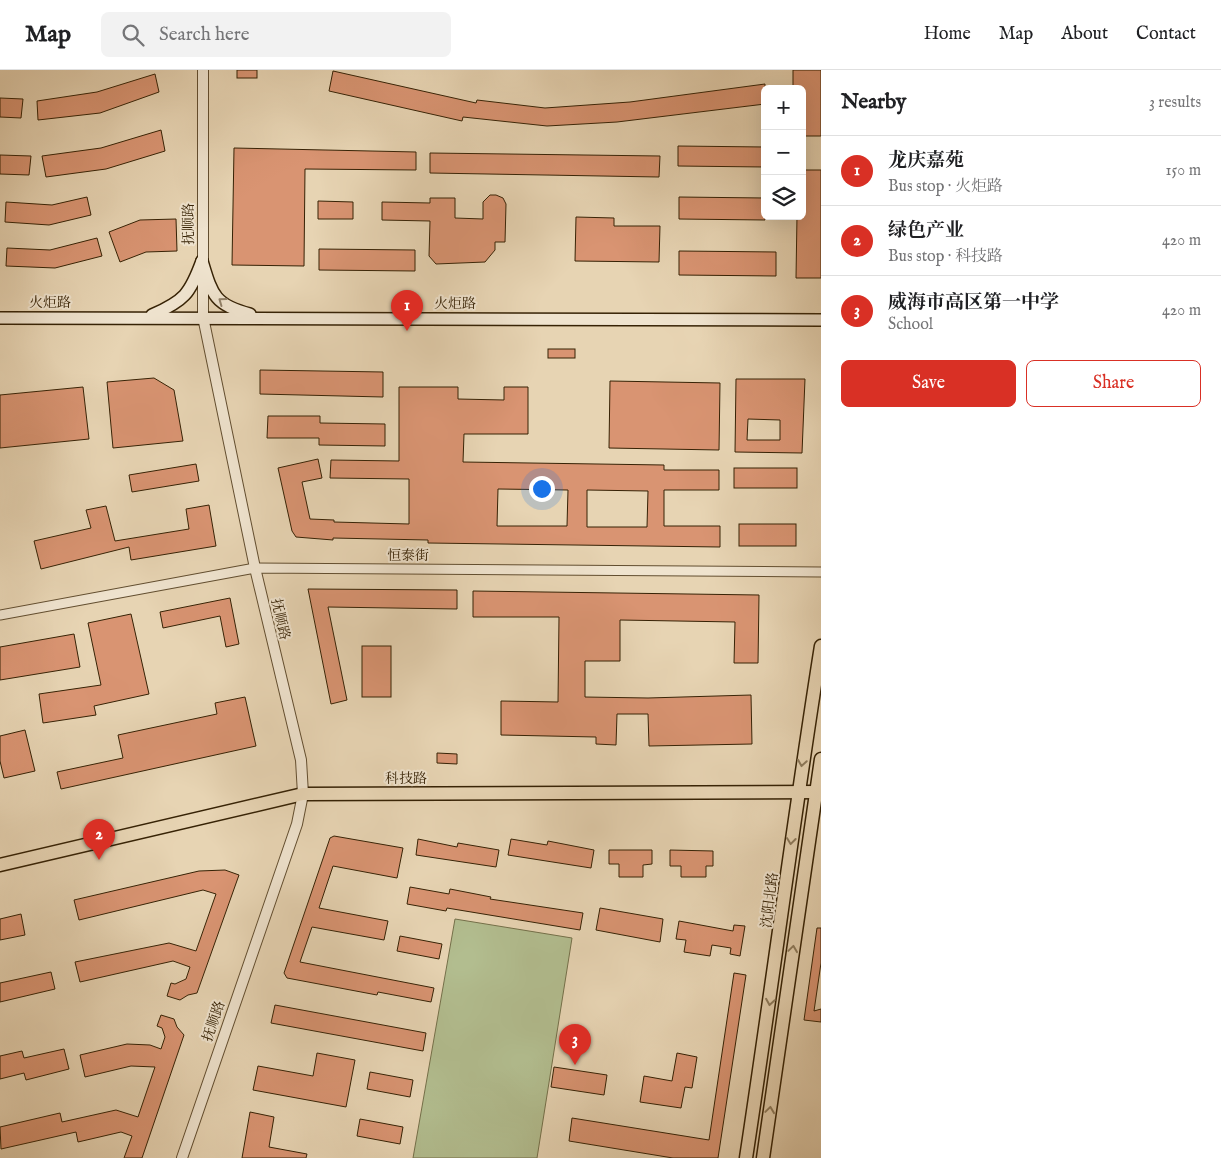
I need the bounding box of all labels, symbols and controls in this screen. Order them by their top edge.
search box [101,12,451,57]
text: Map [25,19,71,50]
icon: search [119,21,147,49]
text: Search here [159,23,250,47]
text: Home [924,23,971,46]
text: Map [999,23,1033,46]
text: About [1061,23,1108,46]
text: Contact [1136,23,1196,46]
map controls [761,85,806,220]
button: + [761,85,806,130]
text: Nearby [841,89,906,116]
text: 3 results [1149,93,1201,113]
button: − [761,130,806,175]
text: 龙庆嘉苑 [888,149,964,173]
text: 1 [854,161,860,181]
text: 150 m [1166,161,1201,181]
button: layers [761,175,806,220]
text: Bus stop · 火炬路 [888,177,1003,197]
street label: 抚顺路 [180,203,198,245]
text: 绿色产业 [888,219,964,243]
text: 2 [853,231,861,251]
text: 420 m [1162,231,1201,251]
text: Bus stop · 科技路 [888,247,1003,267]
pin: 1 [391,290,423,331]
text: 威海市高区第一中学 [888,291,1059,315]
street label: 火炬路 [29,294,71,312]
street label: 火炬路 [434,295,476,313]
one-way arrow [218,298,228,307]
text: 3 [854,301,860,321]
text: 420 m [1162,301,1201,321]
text: School [888,315,933,335]
button: Save [841,360,1016,407]
button: Share [1026,360,1201,407]
your location [529,476,555,502]
street label: 恒泰街 [387,547,429,565]
street label: 抚顺路 [267,597,294,642]
one-way arrow [798,759,808,767]
street label: 科技路 [385,770,427,788]
pin: 2 [83,819,115,860]
one-way arrow [787,837,797,845]
street label: 沈阳北路 [758,871,782,929]
one-way arrow [787,945,797,953]
one-way arrow [765,998,776,1006]
street label: 抚顺路 [199,999,229,1044]
pin: 3 [559,1024,591,1065]
one-way arrow [764,1105,775,1113]

